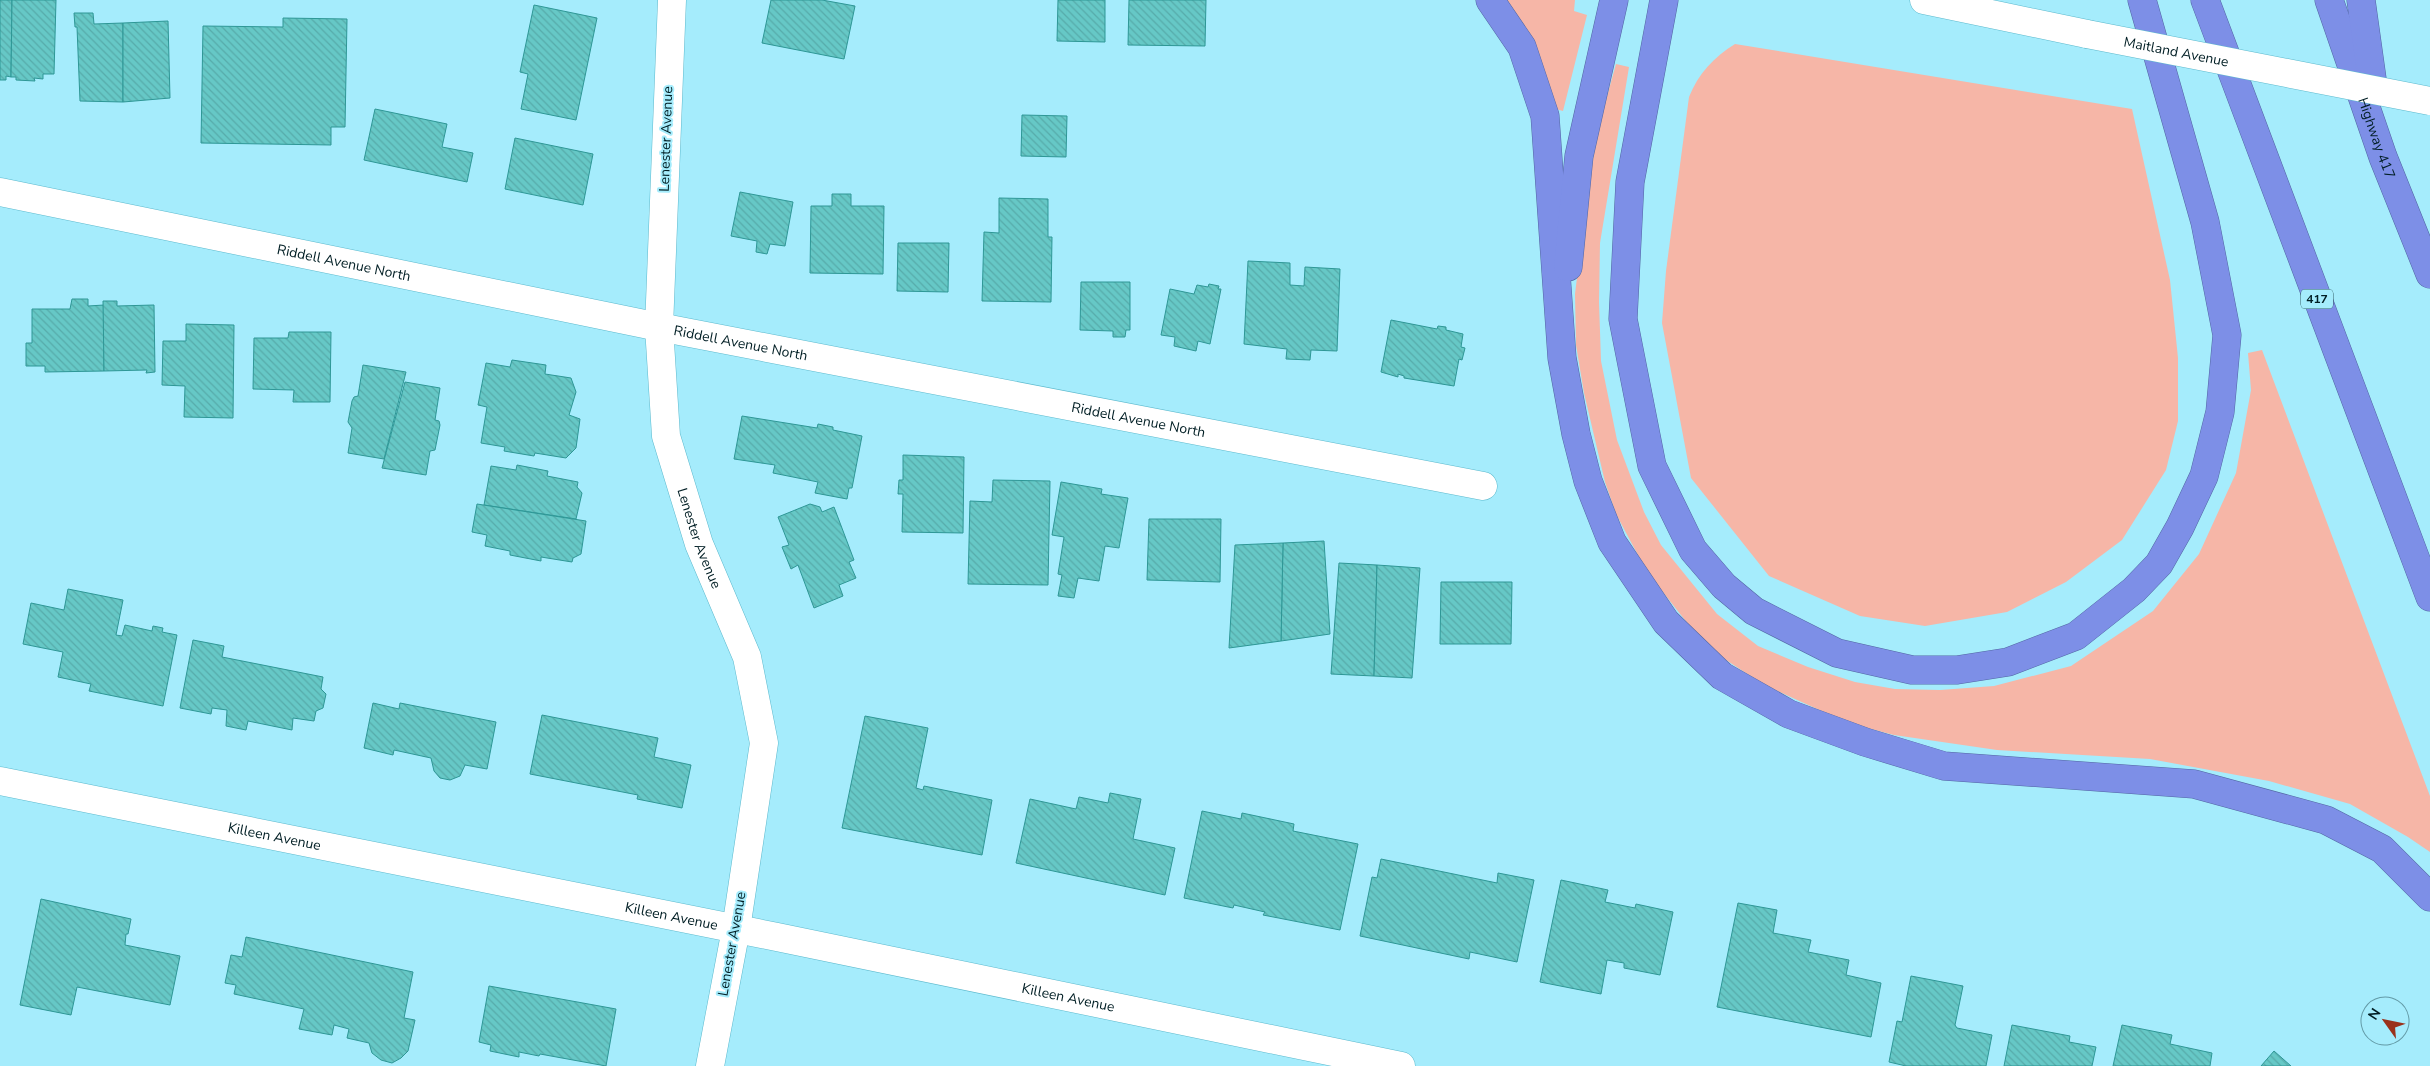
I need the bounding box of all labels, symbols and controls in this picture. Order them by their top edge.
street label: Maitland Avenue [2122,32,2230,71]
street label: Lenester Avenue [655,86,677,192]
street label: Highway 417 [2354,95,2400,181]
street label: Riddell Avenue North [275,239,412,285]
road number: 417 [2301,290,2333,308]
street label: Riddell Avenue North [672,321,809,365]
street label: Riddell Avenue North [1070,397,1207,442]
street label: Lenester Avenue [673,486,726,591]
street label: Killeen Avenue [226,818,323,855]
street label: Lenester Avenue [713,890,751,998]
street label: Killeen Avenue [623,897,720,934]
street label: Killeen Avenue [1020,978,1116,1016]
north arrow [2360,996,2410,1046]
text: N [2364,1005,2385,1024]

